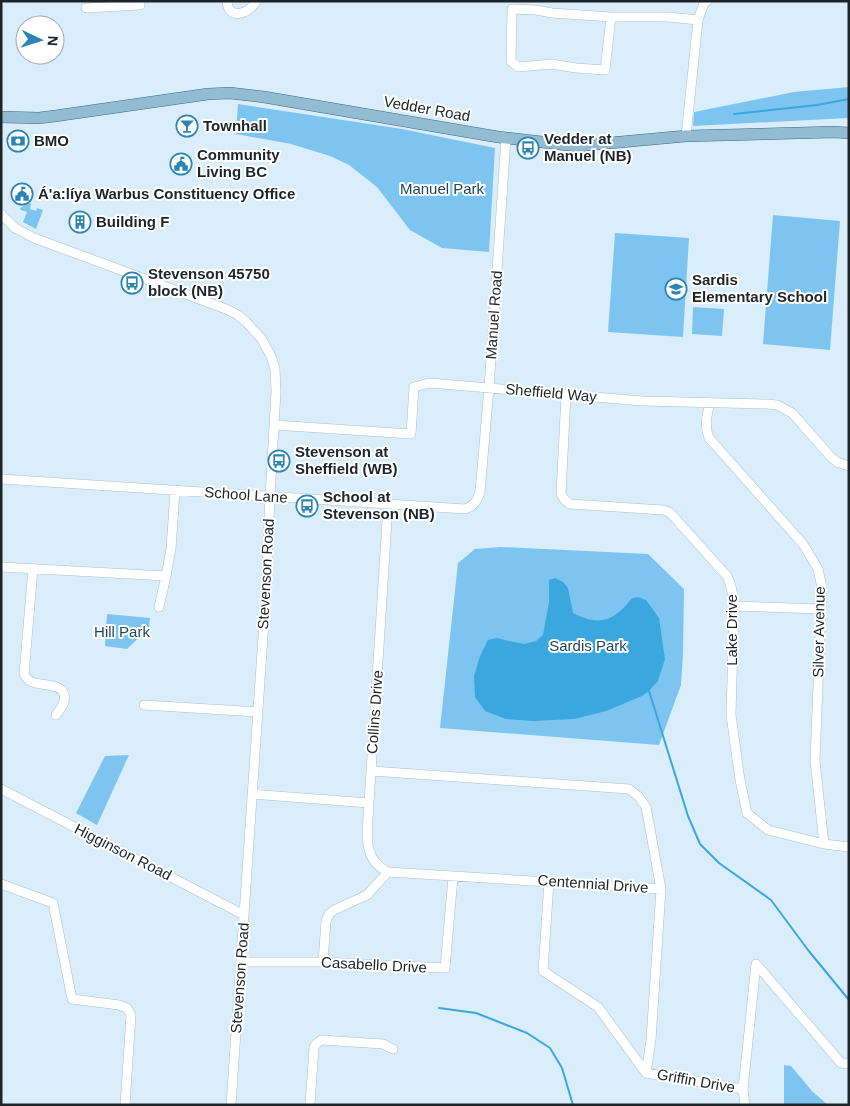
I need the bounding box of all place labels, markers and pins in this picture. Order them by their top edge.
bar icon: Townhall [175,114,199,138]
place label: Townhall [203,117,267,134]
bank icon: BMO [6,129,30,153]
place label: Vedder at Manuel (NB) [544,130,632,164]
place label: BMO [34,132,69,149]
bus stop icon: Vedder at Manuel (NB) [516,136,540,160]
place label: Community Living BC [197,146,280,180]
public building icon: Community Living BC [169,152,193,176]
public building icon: Á'a:líya Warbus Constituency Office [10,182,34,206]
place label: Á'a:líya Warbus Constituency Office [38,185,295,202]
building icon: Building F [68,210,92,234]
place label: Building F [96,213,169,230]
place label: Stevenson 45750 block (NB) [148,265,270,299]
bus stop icon: Stevenson 45750 block (NB) [120,271,144,295]
place label: Sardis Elementary School [692,271,827,305]
school or university icon: Sardis Elementary School [664,277,688,301]
place label: Stevenson at Sheffield (WB) [295,443,398,477]
bus stop icon: Stevenson at Sheffield (WB) [267,449,291,473]
place label: School at Stevenson (NB) [323,488,435,522]
bus stop icon: School at Stevenson (NB) [295,494,319,518]

